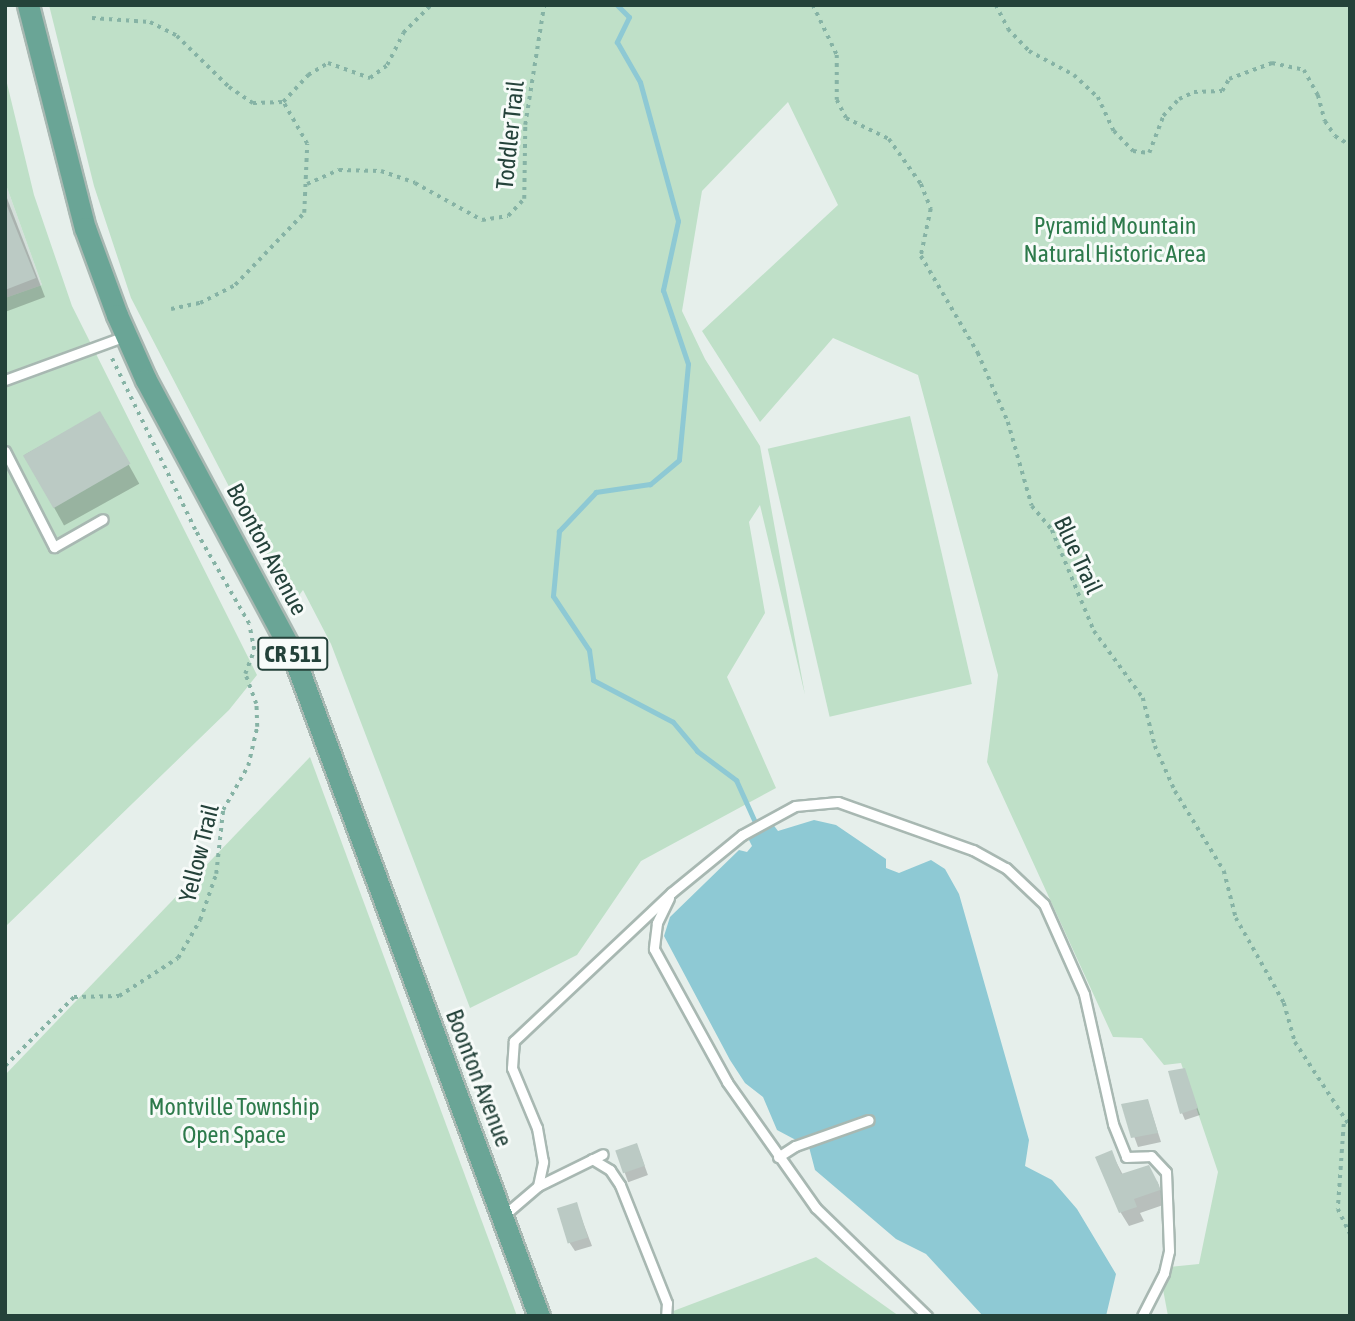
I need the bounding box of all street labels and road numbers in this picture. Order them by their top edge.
street label: Toddler Trail [490,79,530,191]
street label: Boonton Avenue [220,478,314,620]
street label: Blue Trail [1048,512,1108,598]
road number: CR 511 [256,634,330,674]
street label: Yellow Trail [173,801,225,905]
street label: Boonton Avenue [440,1005,518,1151]

